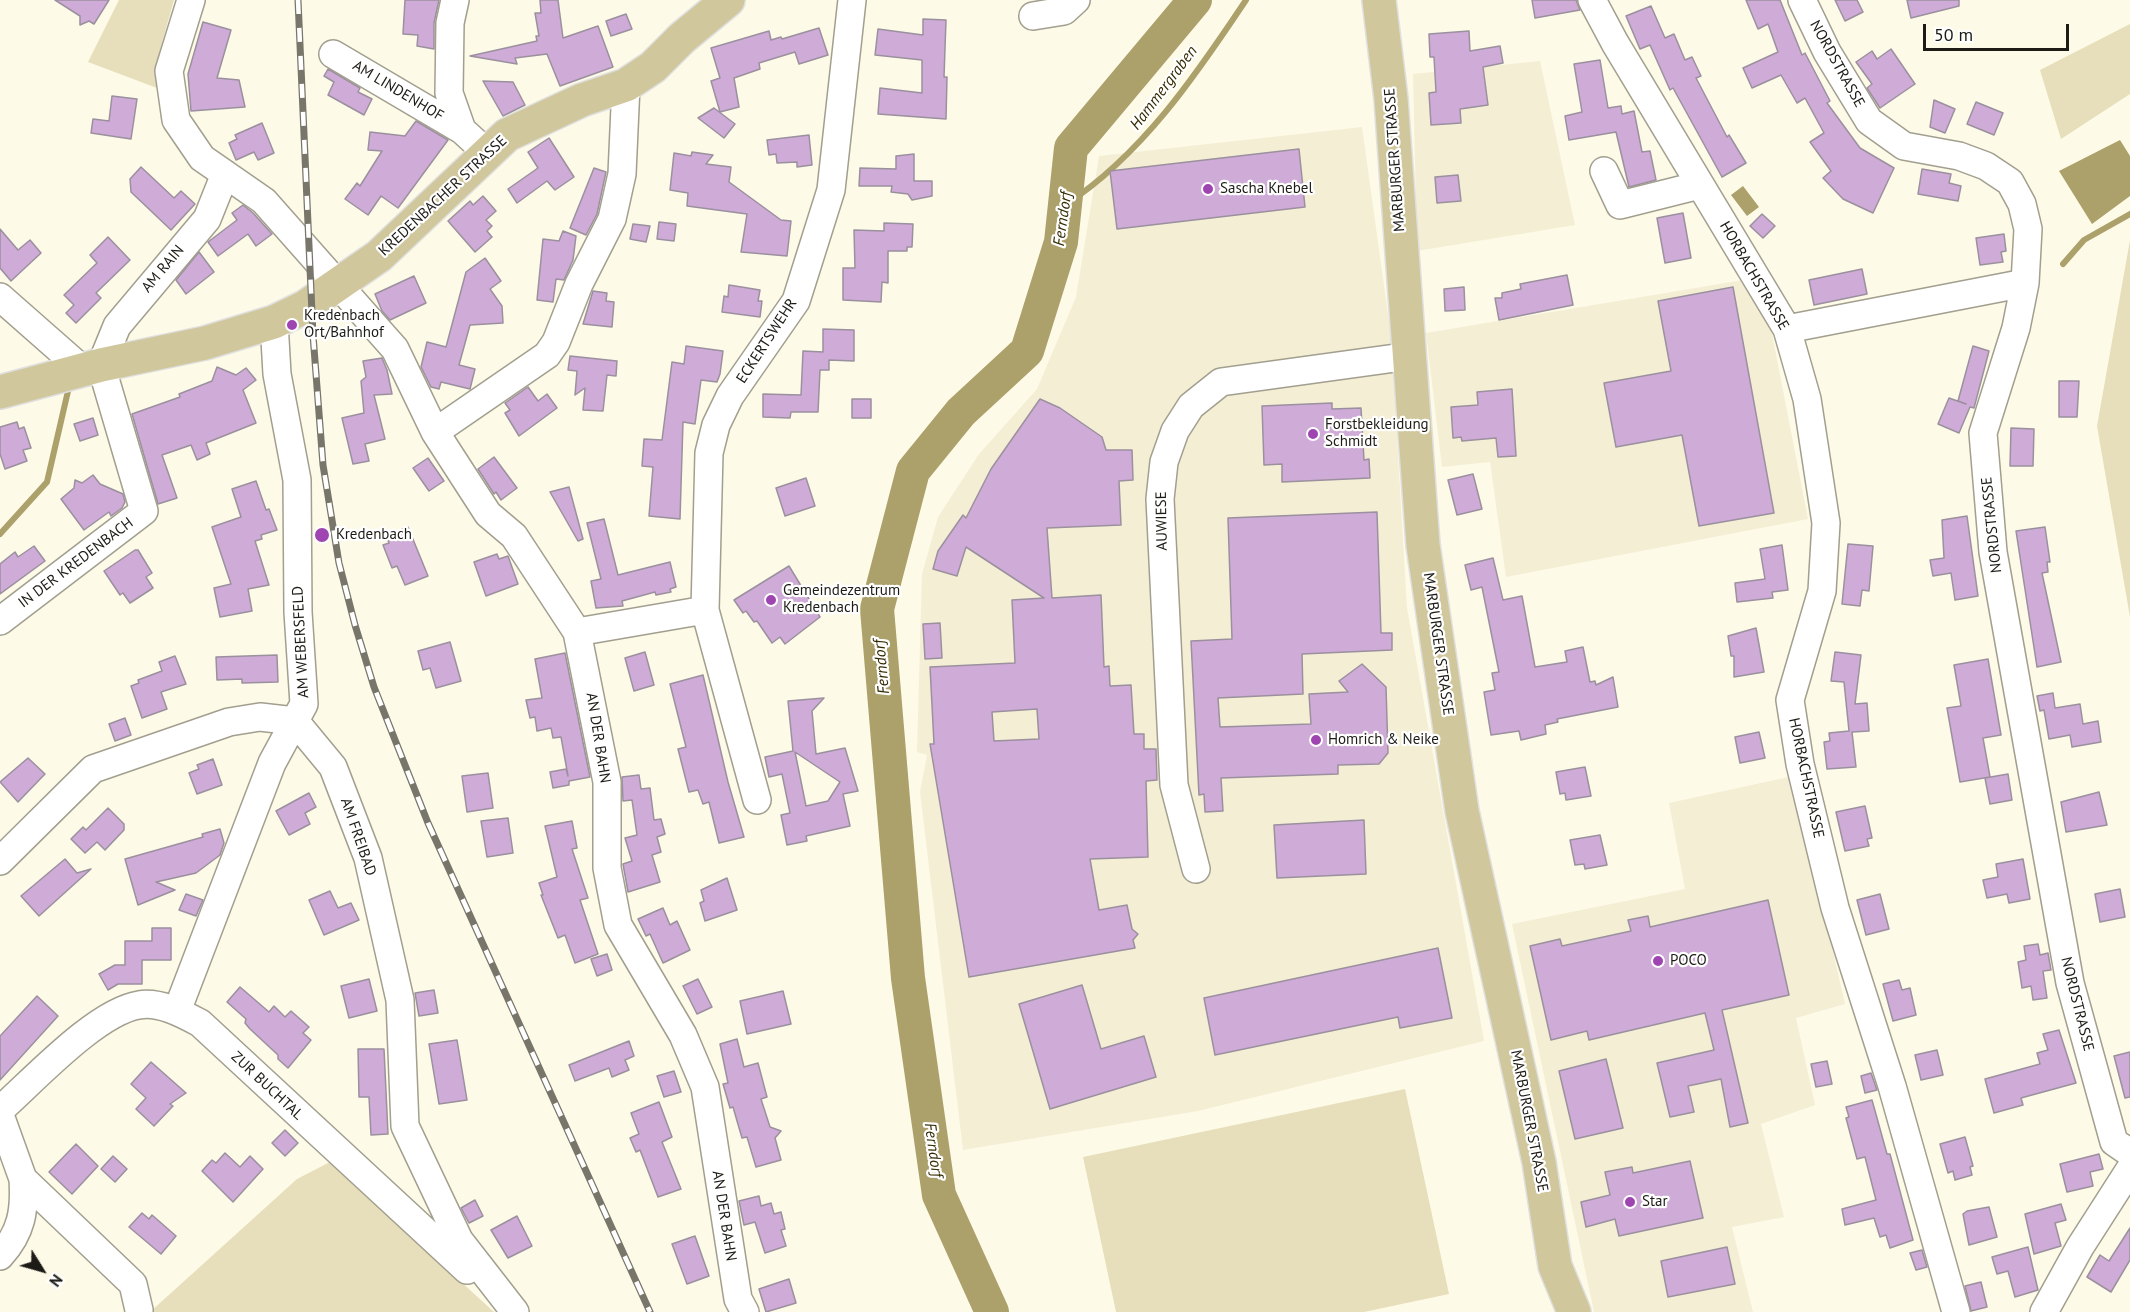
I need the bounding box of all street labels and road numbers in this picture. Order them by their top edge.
street label: NORDSTRASSE [1806,17,1868,111]
street label: AM LINDENHOF [349,57,447,125]
street label: MARBURGER STRASSE [1381,88,1409,232]
street label: KREDENBACHER STRASSE [375,132,511,260]
street label: HORBACHSTRASSE [1716,218,1792,334]
street label: AM RAIN [138,242,188,296]
street label: ECKERTSWEHR [733,295,801,387]
street label: NORDSTRASSE [1978,476,2006,574]
street label: AUWIESE [1152,491,1172,551]
street label: IN DER KREDENBACH [15,514,137,612]
street label: MARBURGER STRASSE [1419,571,1457,717]
street label: AM WEBERSFELD [289,586,313,698]
street label: AN DER BAHN [582,691,614,785]
street label: HORBACHSTRASSE [1784,716,1828,840]
street label: AM FREIBAD [336,796,380,878]
street label: NORDSTRASSE [2057,955,2097,1053]
street label: ZUR BUCHTAL [227,1048,307,1124]
street label: MARBURGER STRASSE [1506,1049,1552,1193]
street label: AN DER BAHN [708,1169,740,1263]

